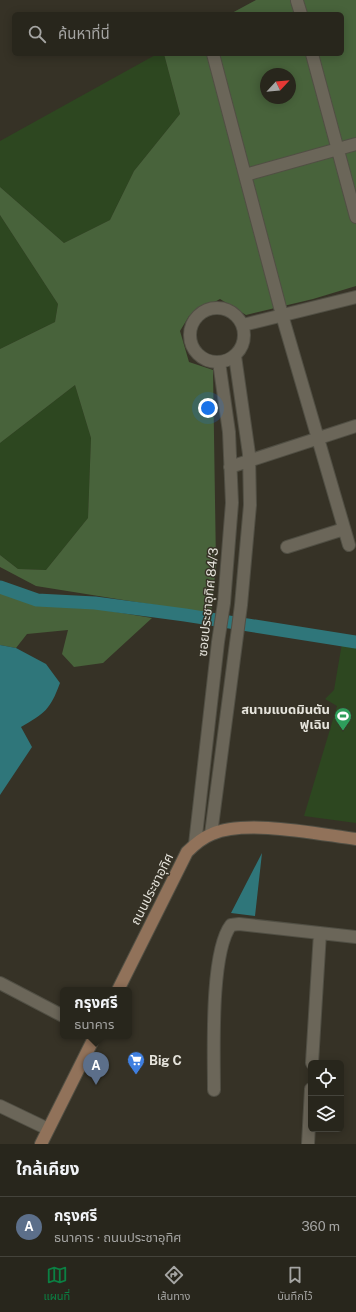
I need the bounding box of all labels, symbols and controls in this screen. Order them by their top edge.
search box [12,12,344,56]
icon: search [26,23,48,45]
text: ค้นหาที่นี่ [58,25,110,42]
north arrow [260,68,296,104]
your location [198,398,218,418]
street label: ซอยประชาอุทิศ 84/3 [195,547,221,657]
place label: สนามแบดมินตัน ฟูเฉิน [241,702,330,733]
sports icon: สนามแบดมินตัน ฟูเฉิน [333,706,353,731]
street label: ถนนประชาอุทิศ [128,851,176,927]
popup [60,987,132,1039]
text: กรุงศรี [74,994,118,1011]
text: ธนาคาร [74,1017,114,1032]
supermarket icon: Big C [126,1050,146,1075]
pin: A [83,1052,109,1085]
place label: Big C [149,1053,182,1068]
map controls [308,1060,344,1132]
button: locate [308,1060,344,1096]
button: layers [308,1096,344,1132]
text: ใกล้เคียง [16,1159,79,1179]
text: กรุงศรี [54,1207,97,1224]
text: A [24,1219,34,1234]
text: 360 m [302,1219,340,1234]
text: ธนาคาร · ถนนประชาอุทิศ [54,1230,181,1245]
tab: แผนที่ [43,1264,70,1305]
tab: เส้นทาง [157,1264,190,1305]
tab: บันทึกไว้ [277,1264,313,1305]

